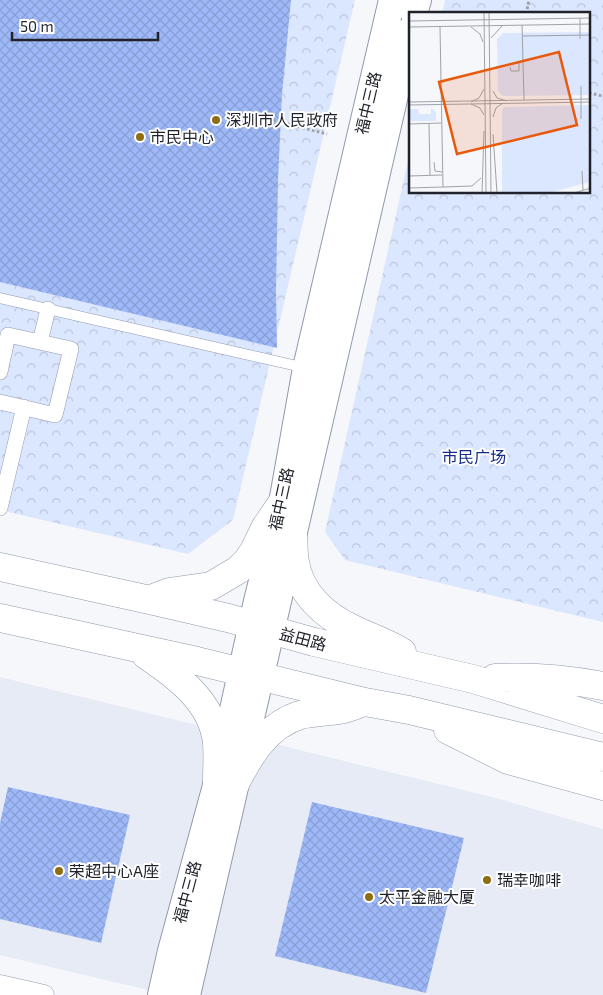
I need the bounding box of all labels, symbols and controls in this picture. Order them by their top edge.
scale bar [12,10,159,42]
inset map [409,12,590,194]
text: 50 m [20,17,54,35]
street label: 福中三路 [351,70,384,136]
place label: 深圳市人民政府 [226,110,338,129]
marker: 深圳市人民政府 [210,114,222,126]
place label: 市民中心 [150,127,214,146]
marker: 市民中心 [134,131,146,143]
park label: 市民广场 [442,447,506,466]
street label: 福中三路 [265,466,296,532]
street label: 益田路 [277,623,329,654]
street label: 福中三路 [169,858,204,925]
place label: 荣超中心A座 [69,861,159,880]
marker: 荣超中心A座 [53,865,65,877]
place label: 瑞幸咖啡 [497,870,561,889]
marker: 瑞幸咖啡 [481,874,493,886]
place label: 太平金融大厦 [379,887,475,906]
marker: 太平金融大厦 [363,891,375,903]

